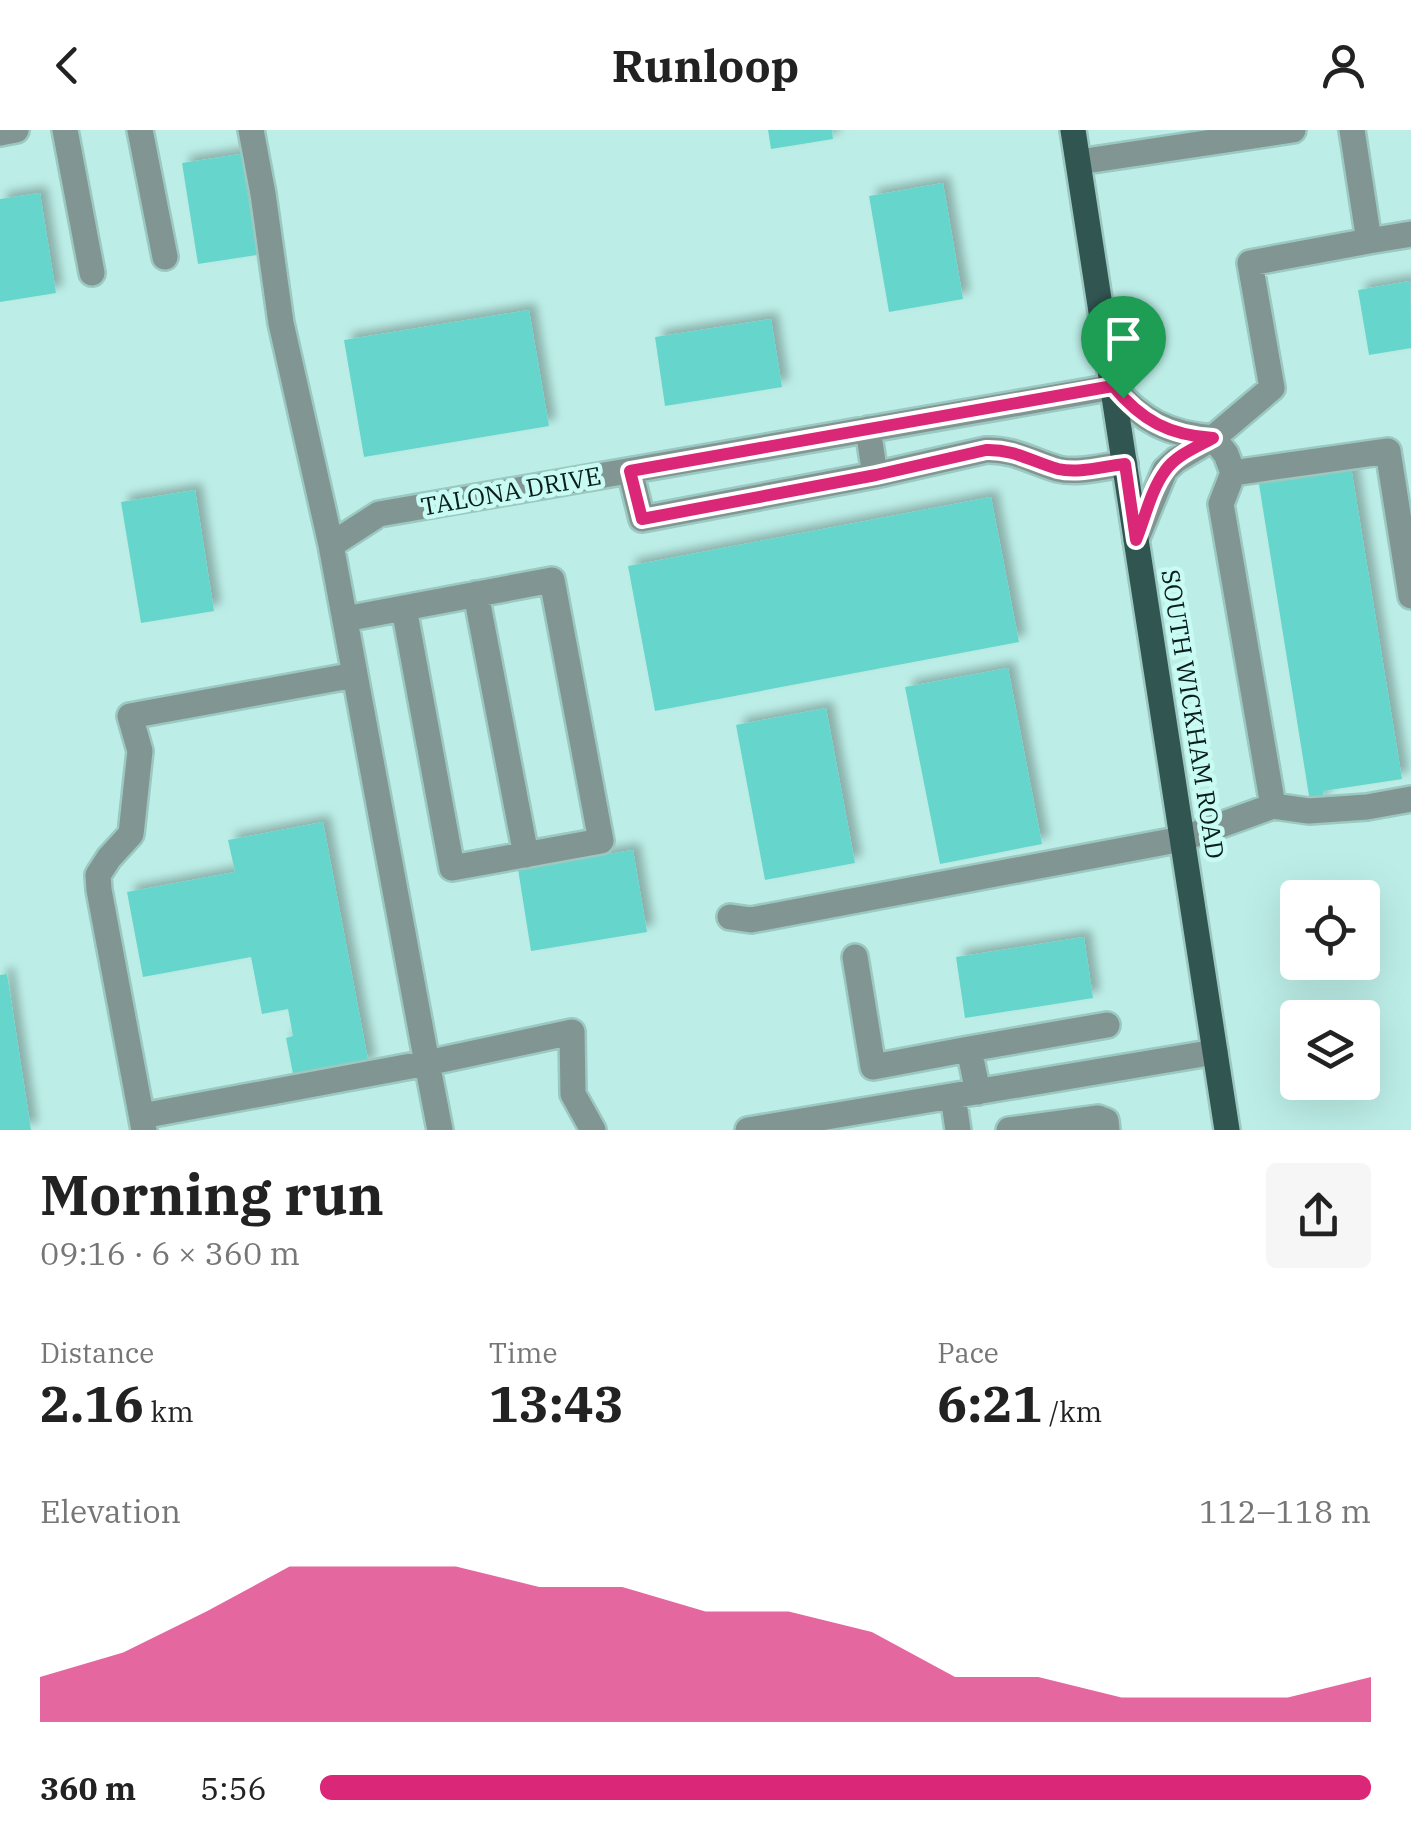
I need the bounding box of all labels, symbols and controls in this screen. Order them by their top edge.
text: Runloop [612,36,799,94]
icon: back [40,38,95,93]
icon: person [1316,38,1371,93]
pin [1081,296,1166,399]
icon: arrive [1096,311,1151,366]
street label: TALONA DRIVE [418,458,604,523]
street label: SOUTH WICKHAM ROAD [1154,567,1233,861]
map controls [1280,880,1380,1100]
button: locate [1280,880,1380,980]
button: layers [1280,1000,1380,1100]
text: Morning run [40,1159,384,1230]
button: share [1266,1163,1371,1268]
text: 09:16 · 6 × 360 m [40,1232,300,1274]
text: Distance [40,1334,154,1371]
text: Time [489,1334,557,1371]
text: Pace [937,1334,999,1371]
text: 2.16 [40,1371,144,1436]
text: 13:43 [489,1371,624,1436]
text: 6:21 [937,1371,1042,1436]
text: km [144,1393,194,1430]
text: /km [1042,1393,1102,1430]
text: Elevation [40,1490,181,1532]
text: 112–118 m [1199,1490,1371,1532]
text: 360 m [40,1767,136,1809]
text: 5:56 [200,1767,267,1809]

